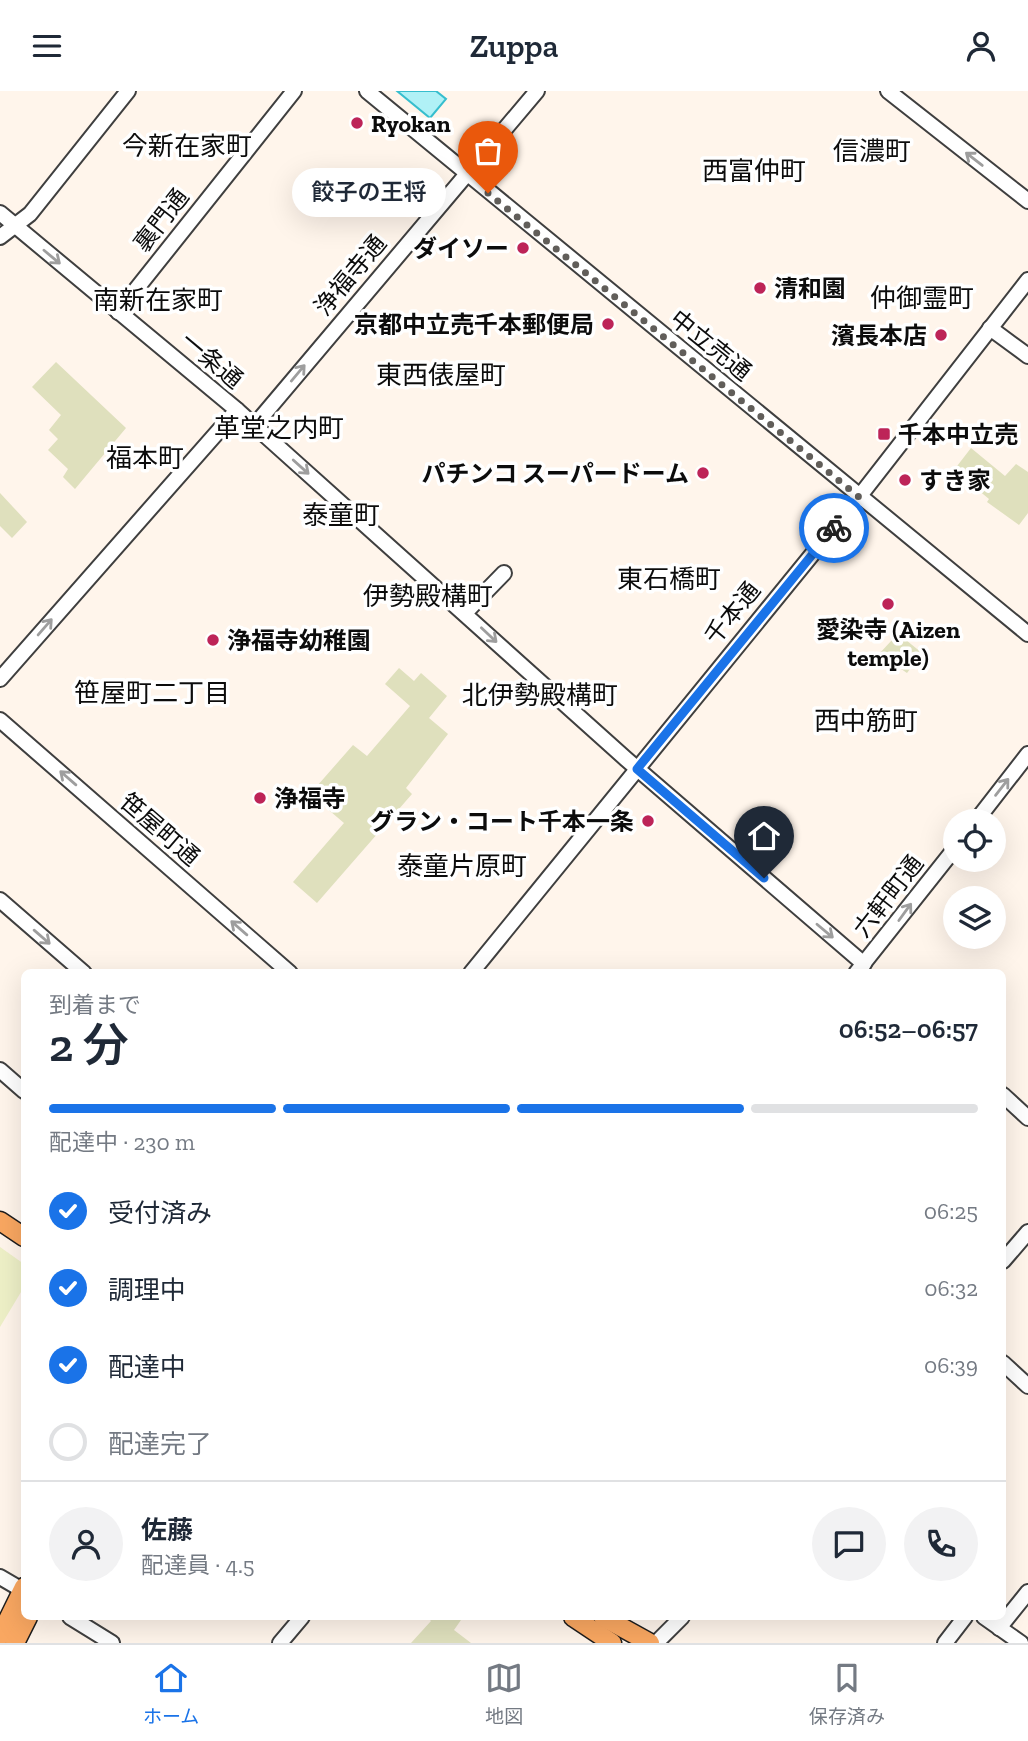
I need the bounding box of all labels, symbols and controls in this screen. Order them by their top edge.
icon: menu [28,27,66,65]
text: Zuppa [470,27,558,65]
icon: person [962,27,1000,65]
place label: Ryokan [371,109,451,138]
marker: Ryokan [349,115,365,131]
pin [458,121,518,193]
district label: 今新在家町 [122,130,252,162]
icon: bag [469,132,507,170]
district label: 信濃町 [833,135,911,167]
one-way arrow [966,152,984,167]
district label: 西富仲町 [702,155,806,187]
callout: 餃子の王将 [292,169,446,217]
text: 餃子の王将 [312,178,427,206]
street label: 裏門通 [127,183,195,257]
street label: 浄福寺通 [308,229,392,321]
place label: ダイソー [413,234,509,263]
marker: ダイソー [515,240,531,256]
one-way arrow [43,249,61,265]
place label: 清和園 [774,274,846,303]
marker: 清和園 [752,280,768,296]
district label: 仲御霊町 [870,282,974,314]
district label: 南新在家町 [93,284,223,316]
street label: 中立売通 [665,304,757,386]
place label: 京都中立売千本郵便局 [354,310,594,339]
marker: 京都中立売千本郵便局 [600,316,616,332]
place label: 濱長本店 [831,321,927,350]
street label: 一条通 [175,326,249,394]
marker: 濱長本店 [933,327,949,343]
district label: 東西俵屋町 [376,359,506,391]
one-way arrow [290,365,306,383]
district label: 革堂之内町 [214,412,344,444]
place label: 千本中立売 [898,420,1018,449]
marker: 千本中立売 [876,426,892,442]
district label: 福本町 [106,442,184,474]
one-way arrow [292,459,310,475]
place label: パチンコ スーパードーム [421,459,689,488]
marker: パチンコ スーパードーム [695,465,711,481]
place label: すき家 [919,466,991,495]
marker: すき家 [897,472,913,488]
courier [799,493,869,563]
district label: 泰童町 [302,499,380,531]
icon: bike [815,509,853,547]
district label: 東石橋町 [617,563,721,595]
street label: 千本通 [698,576,766,650]
district label: 伊勢殿構町 [363,580,493,612]
marker: 愛染寺 (Aizen temple) [880,596,896,612]
place label: 愛染寺 (Aizen temple) [816,615,960,672]
one-way arrow [37,619,53,637]
place label: 浄福寺幼稚園 [227,626,371,655]
one-way arrow [480,627,498,643]
marker: 浄福寺幼稚園 [205,632,221,648]
district label: 笹屋町二丁目 [74,677,230,709]
district label: 北伊勢殿構町 [462,679,618,711]
district label: 西中筋町 [814,705,918,737]
one-way arrow [59,770,77,786]
one-way arrow [994,779,1009,797]
place label: 浄福寺 [274,784,346,813]
street label: 笹屋町通 [114,787,206,871]
marker: 浄福寺 [252,790,268,806]
pin [734,806,794,878]
place label: グラン・コート千本一条 [370,807,634,836]
map controls [943,809,1006,949]
button: locate [943,809,1006,872]
marker: グラン・コート千本一条 [640,813,656,829]
icon: home [745,817,783,855]
street label: 六軒町通 [847,849,929,943]
district label: 泰童片原町 [397,850,527,882]
button: layers [943,886,1006,949]
one-way arrow [898,903,912,922]
one-way arrow [230,920,248,936]
one-way arrow [816,923,834,939]
one-way arrow [33,928,50,945]
text: 到着まで [49,991,141,1019]
text: 06:52–06:57 [839,1013,978,1045]
text: 2 分 [49,1018,129,1073]
text: 配達中 · 230 m [49,1128,195,1156]
icon: check [49,1192,87,1230]
text: 受付済み [108,1197,212,1229]
text: 06:25 [924,1197,978,1225]
icon: check [49,1269,87,1307]
text: 調理中 [108,1274,186,1306]
text: 06:32 [924,1274,978,1302]
icon: check [49,1346,87,1384]
text: 配達中 [108,1351,186,1383]
text: 06:39 [924,1351,978,1379]
text: 配達完了 [108,1428,212,1460]
button: person [49,1507,123,1581]
button: chat [812,1507,886,1581]
button: phone [904,1507,978,1581]
text: 佐藤 [141,1514,193,1546]
text: 配達員 · 4.5 [141,1551,255,1579]
tab: ホーム [143,1659,199,1728]
tab: 地図 [485,1659,523,1728]
tab: 保存済み [809,1659,885,1728]

